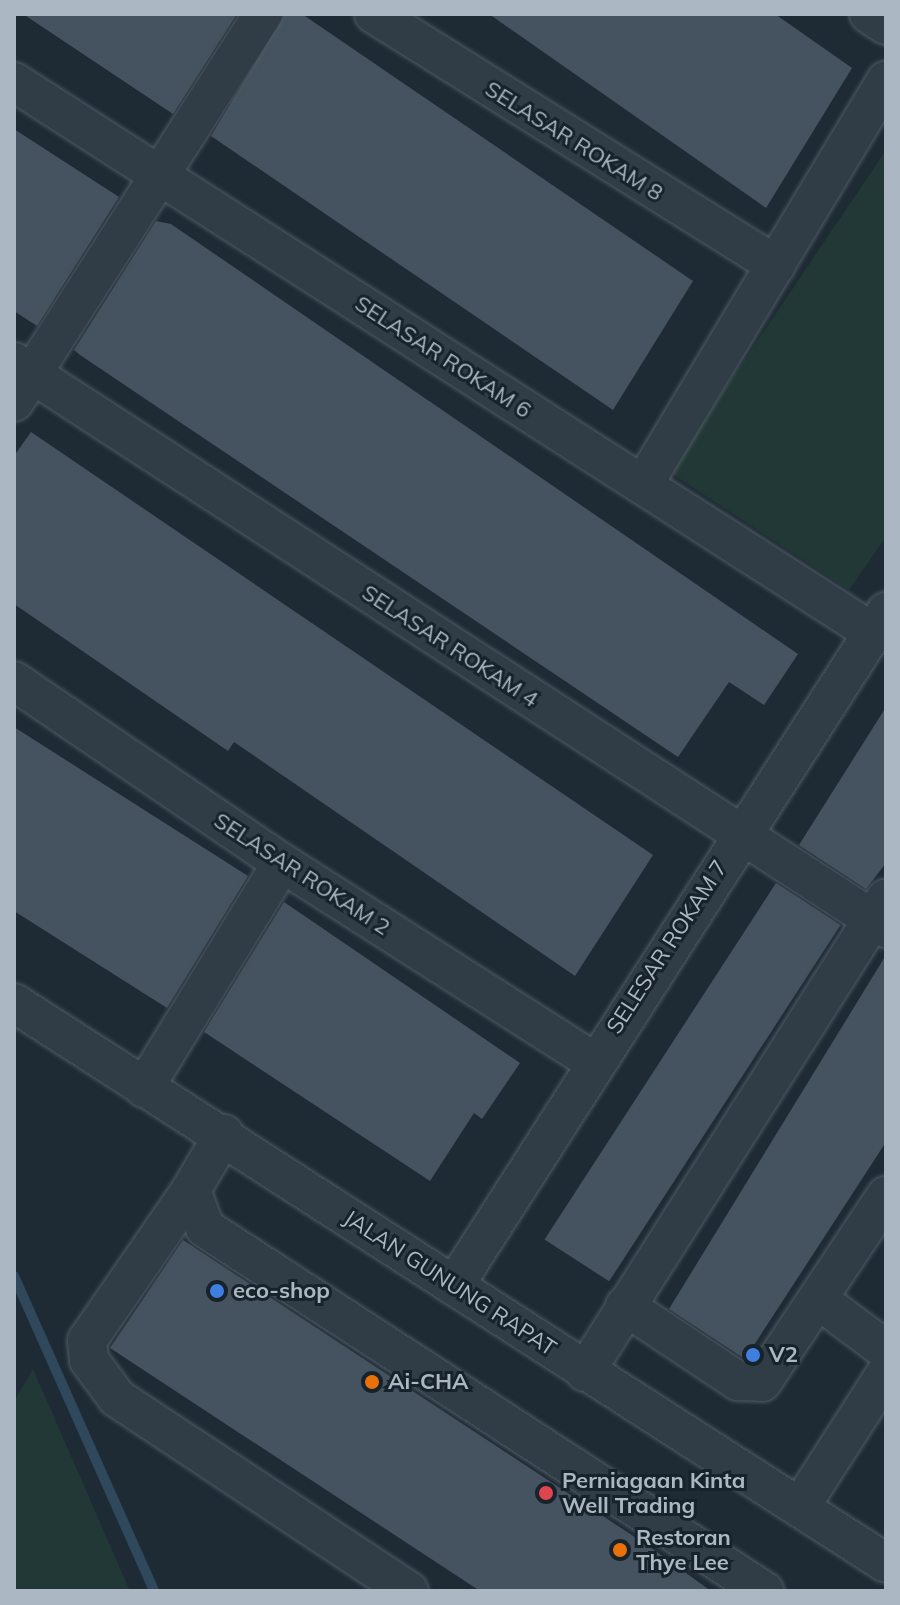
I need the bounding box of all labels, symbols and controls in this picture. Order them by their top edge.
street label: SELASAR ROKAM 8 [480,76,668,206]
street label: SELASAR ROKAM 6 [350,290,536,424]
street label: SELASAR ROKAM 4 [357,579,543,713]
street label: SELASAR ROKAM 2 [209,807,395,941]
street label: SELESAR ROKAM 7 [601,855,733,1039]
street label: JALAN GUNUNG RAPAT [339,1204,561,1362]
place label: eco-shop [233,1278,330,1304]
marker: eco-shop [208,1282,226,1300]
place label: V2 [769,1342,798,1368]
marker: V2 [744,1346,762,1364]
place label: Ai-CHA [388,1369,468,1395]
marker: Ai-CHA [363,1373,381,1391]
place label: Perniagaan Kinta Well Trading [562,1467,745,1518]
marker: Perniagaan Kinta Well Trading [537,1484,555,1502]
place label: Restoran Thye Lee [636,1524,731,1576]
marker: Restoran Thye Lee [611,1541,629,1559]

